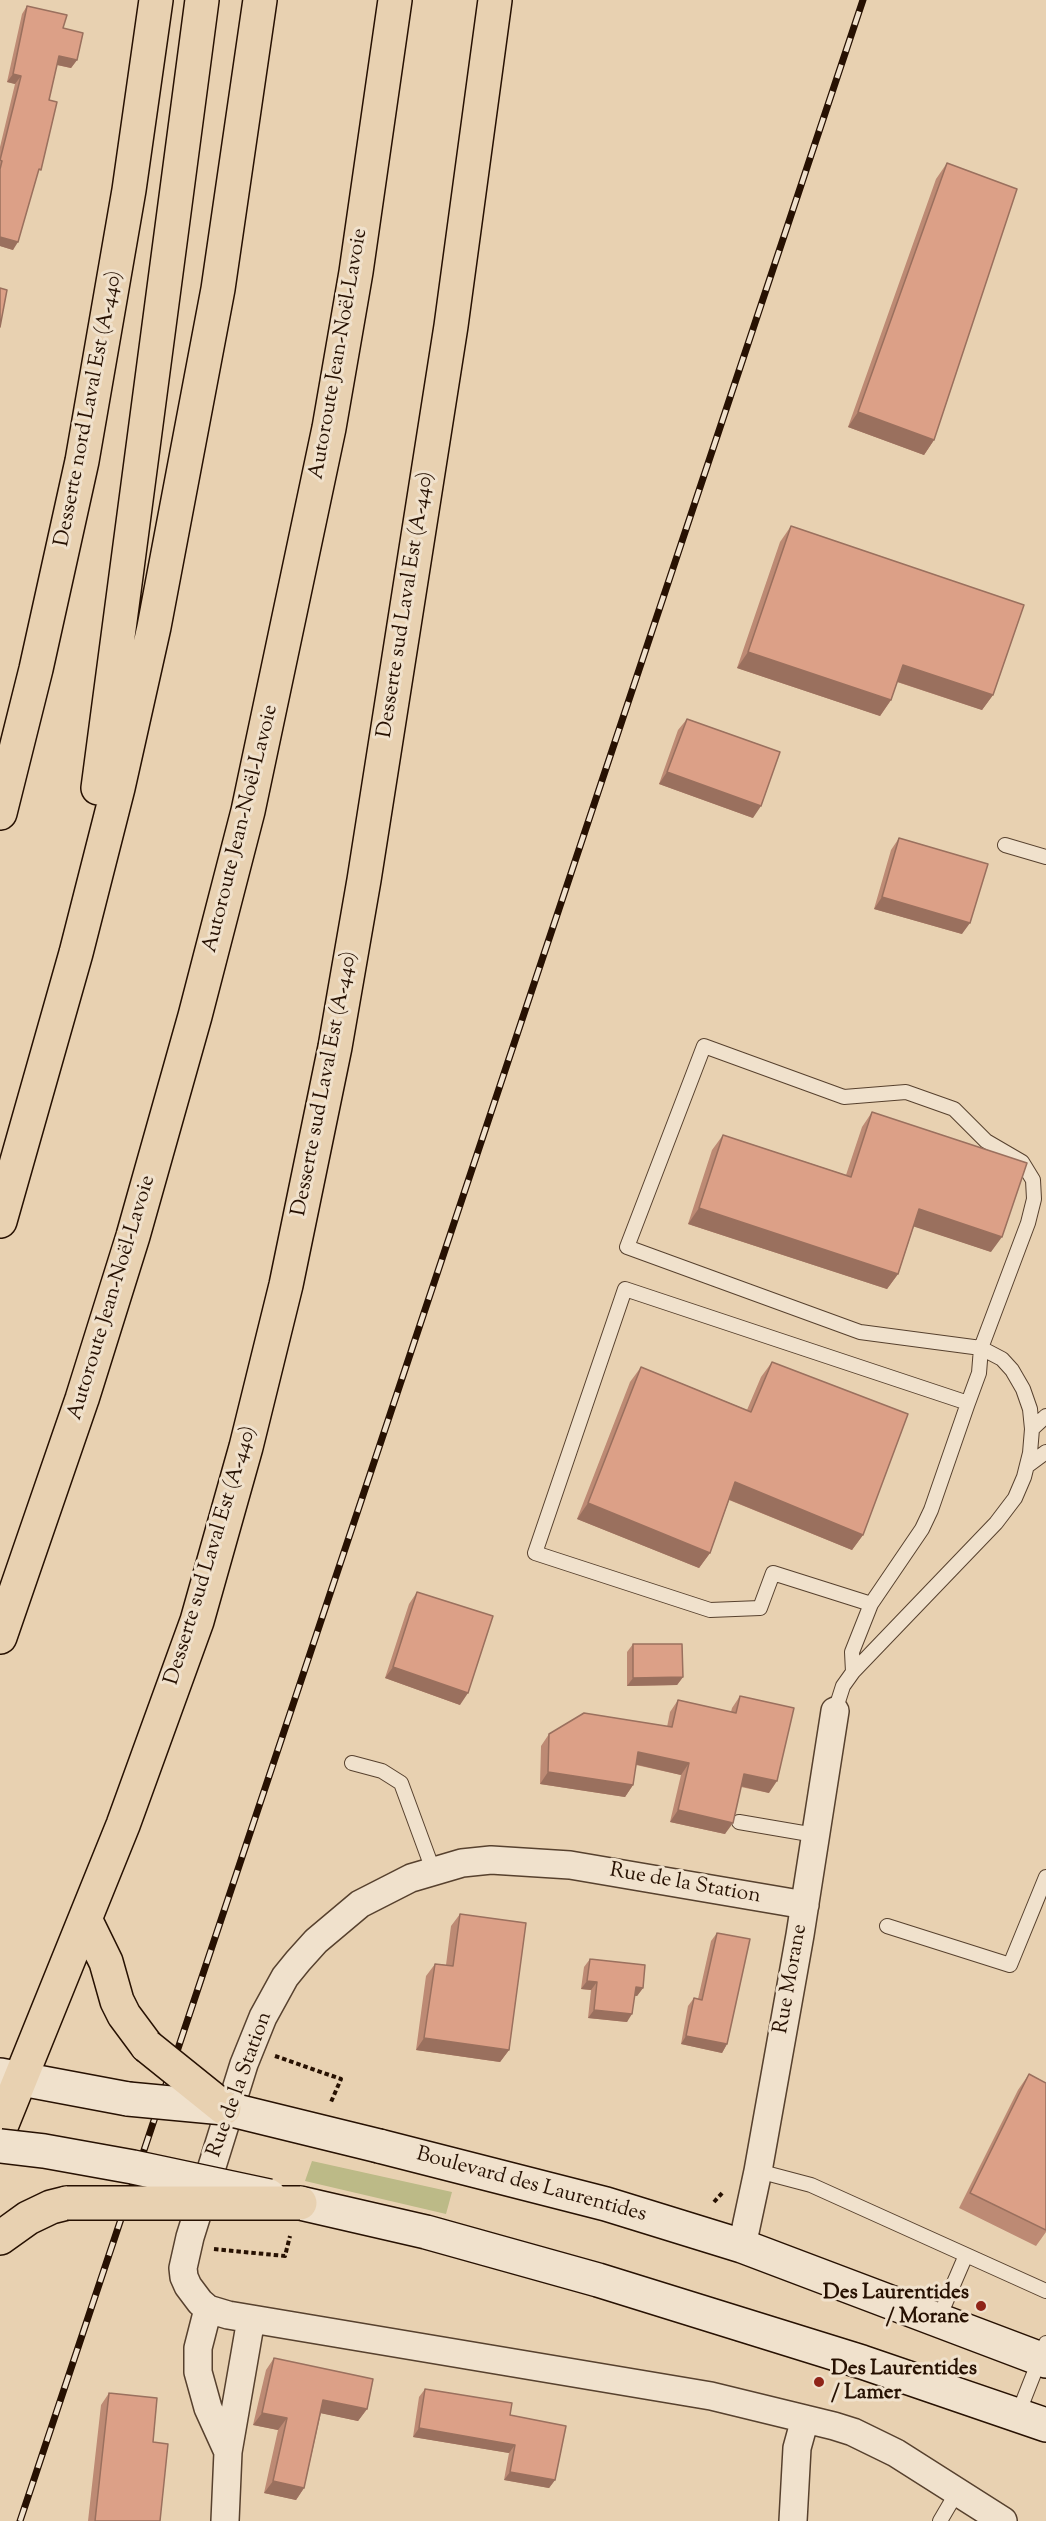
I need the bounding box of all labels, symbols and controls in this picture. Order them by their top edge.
street label: Autoroute Jean-Noël-Lavoie [305,226,375,482]
street label: Desserte nord Laval Est (A-440) [51,269,129,549]
street label: Desserte sud Laval Est (A-440) [374,470,440,740]
street label: Autoroute Jean-Noël-Lavoie [199,702,285,956]
street label: Desserte sud Laval Est (A-440) [288,949,364,1219]
street label: Autoroute Jean-Noël-Lavoie [64,1173,162,1423]
street label: Desserte sud Laval Est (A-440) [161,1424,263,1688]
street label: Rue de la Station [608,1859,762,1911]
street label: Rue Morane [770,1922,814,2036]
street label: Rue de la Station [203,2009,279,2161]
street label: Boulevard des Laurentides [413,2143,649,2229]
place label: Des Laurentides / Morane [823,2281,969,2331]
marker: Des Laurentides / Morane [974,2299,988,2313]
place label: Des Laurentides / Lamer [831,2357,977,2407]
marker: Des Laurentides / Lamer [812,2375,826,2389]

